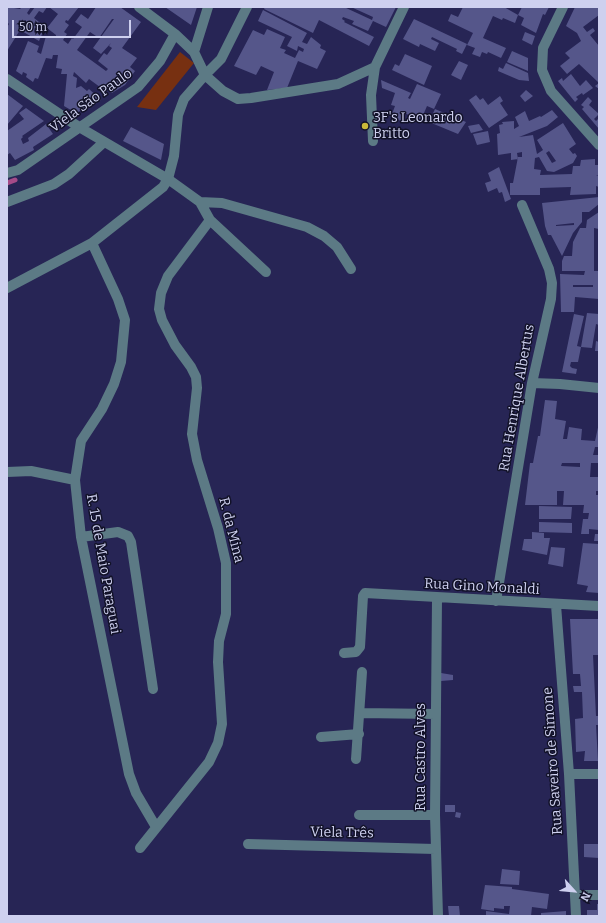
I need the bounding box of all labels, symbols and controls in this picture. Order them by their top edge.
scale bar [14,12,133,38]
text: 50 m [19,20,47,34]
street label: Viela São Paulo [46,65,136,137]
place label: 3F's Leonardo Britto [373,110,463,142]
marker: 3F's Leonardo Britto [360,121,370,131]
street label: Rua Henrique Albertus [496,323,538,473]
street label: R. 15 de Maio Paraguai [82,493,124,635]
street label: R. da Mina [215,496,247,564]
street label: Rua Gino Monaldi [424,576,540,598]
street label: Rua Saveiro de Simone [539,687,567,835]
street label: Rua Castro Alves [413,703,429,811]
street label: Viela Três [310,824,374,842]
north arrow [554,871,594,911]
text: N [577,890,593,903]

